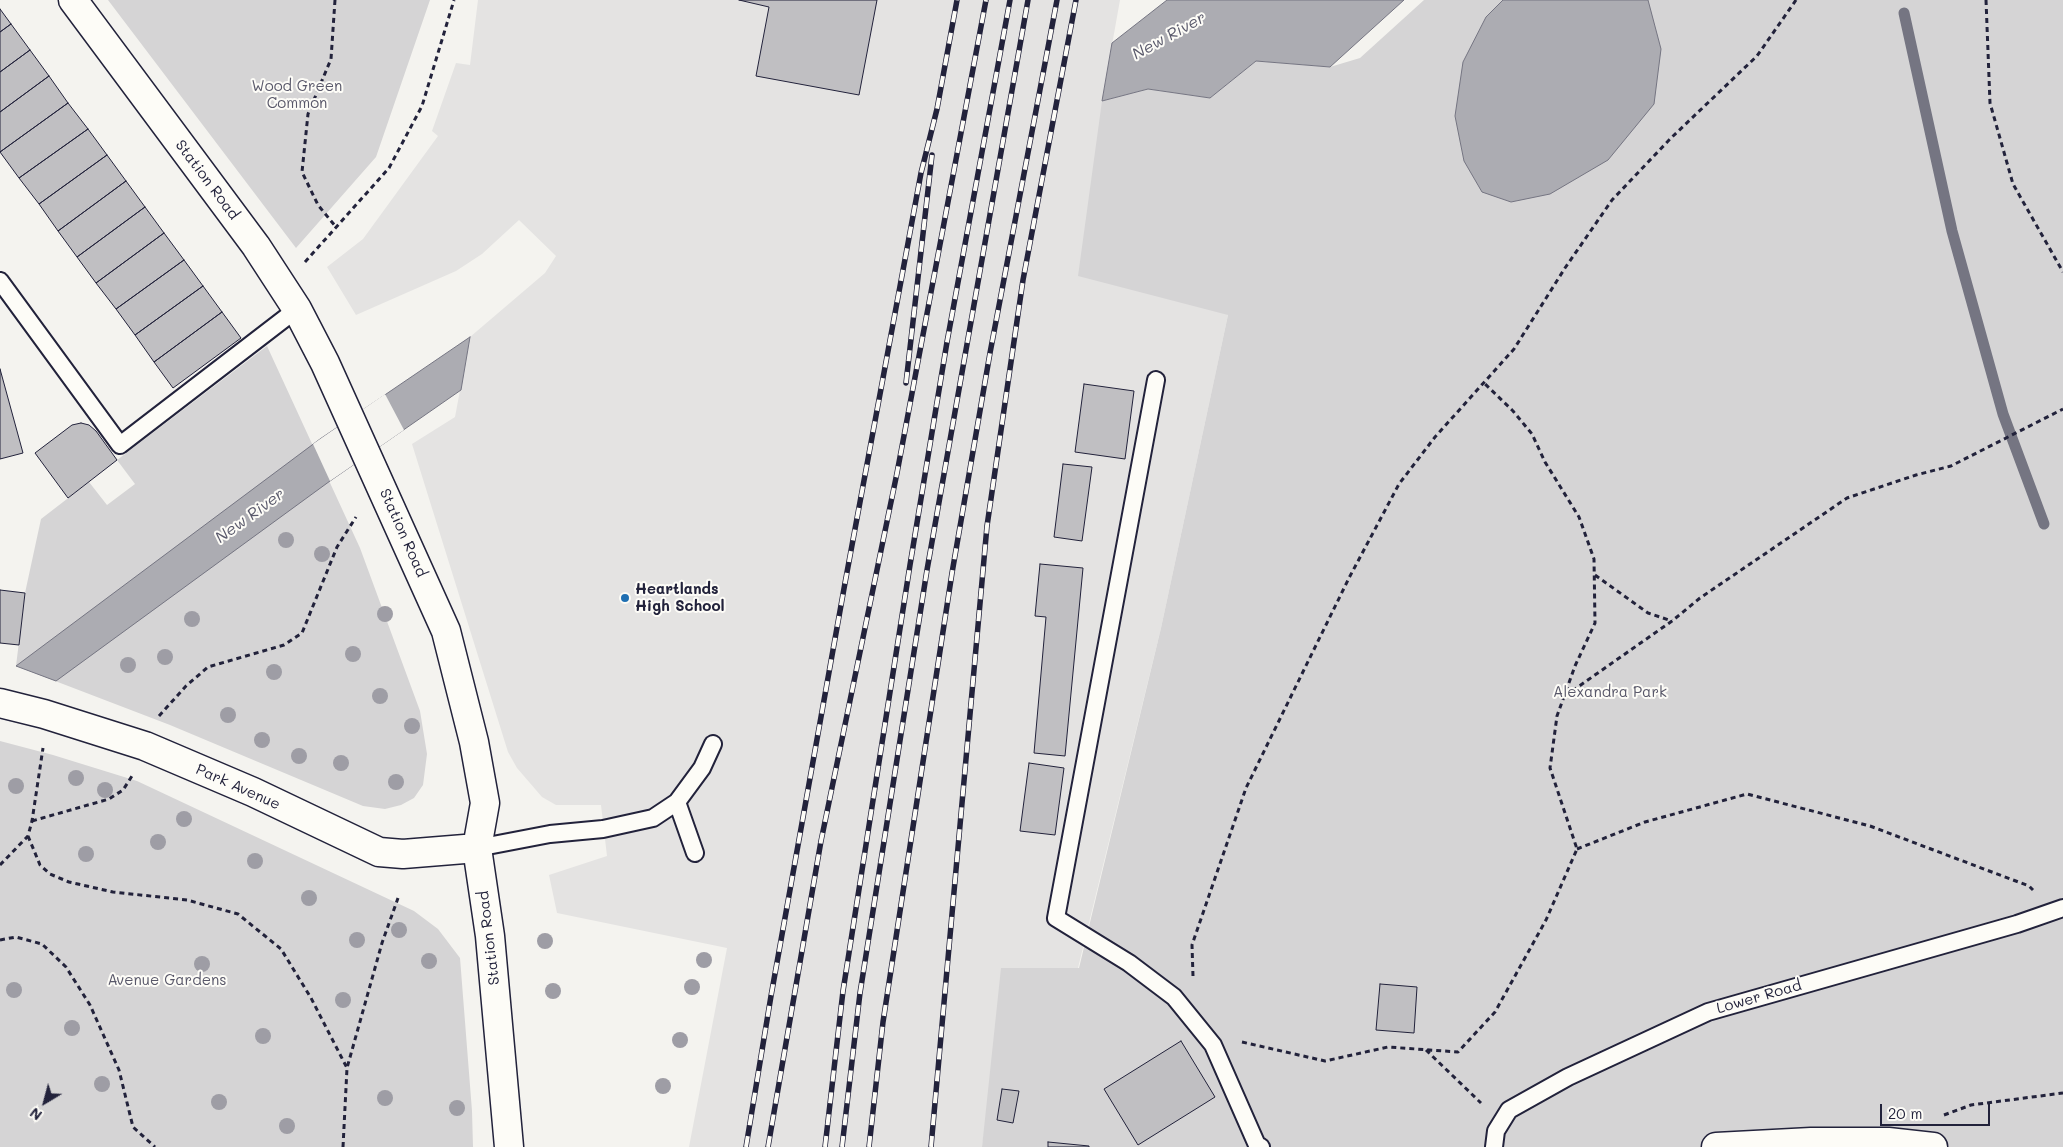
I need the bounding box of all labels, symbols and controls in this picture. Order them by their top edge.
water label: New River [1129,8,1209,64]
park label: Wood Green Common [252,77,342,112]
street label: Station Road [171,137,243,223]
water label: New River [212,484,288,548]
street label: Station Road [375,486,431,580]
place label: Heartlands High School [635,580,725,615]
marker: Heartlands High School [619,592,631,604]
park label: Alexandra Park [1553,683,1667,701]
street label: Park Avenue [193,760,283,814]
street label: Station Road [474,890,504,986]
park label: Avenue Gardens [107,971,227,989]
street label: Lower Road [1715,976,1803,1018]
north arrow [20,1077,70,1127]
scale bar [1883,1094,1993,1126]
text: 20 m [1888,1103,1922,1123]
text: N [26,1104,46,1125]

